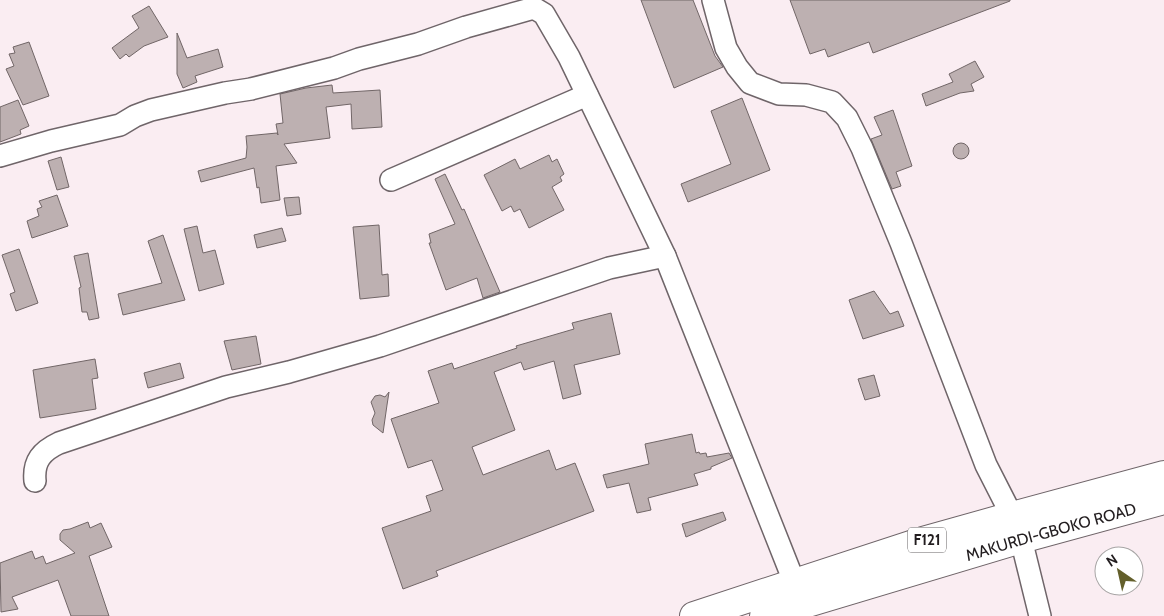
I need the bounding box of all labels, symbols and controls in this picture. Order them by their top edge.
street label: MAKURDI-GBOKO ROAD [963,499,1138,565]
road number: F121 [908,528,946,552]
north arrow [1094,546,1144,596]
text: N [1103,550,1121,570]

